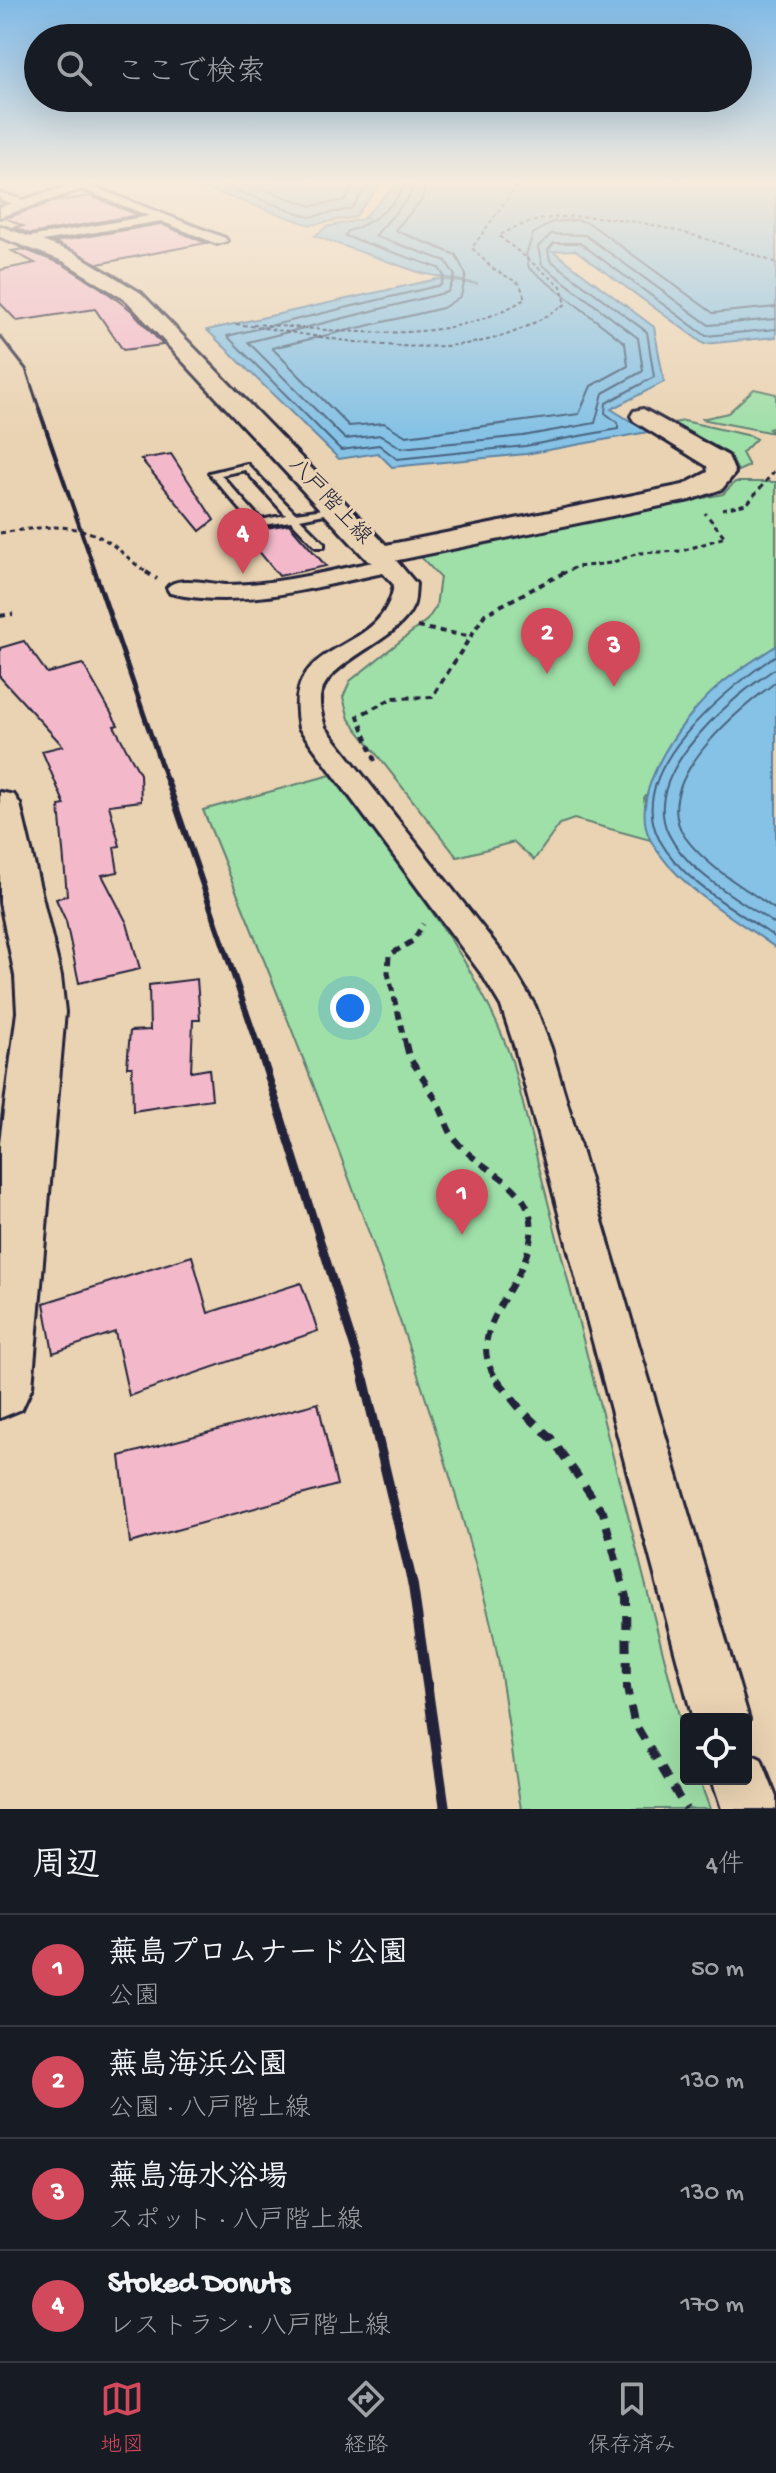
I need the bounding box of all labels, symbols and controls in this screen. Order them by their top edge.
search box [24,24,752,112]
icon: search [52,46,96,90]
text: ここで検索 [116,57,266,92]
street label: 八戸階上線 [282,452,377,551]
pin: 4 [217,508,269,574]
pin: 2 [521,608,573,674]
pin: 3 [588,621,640,687]
your location [330,988,370,1028]
pin: 1 [436,1169,488,1235]
map controls [680,1713,752,1785]
button: locate [680,1713,752,1785]
text: 周辺 [32,1848,100,1888]
text: 4件 [706,1851,744,1882]
text: 蕪島プロムナード公園 [108,1938,408,1973]
text: 1 [53,1955,63,1986]
text: 50 m [691,1955,744,1986]
text: 公園 [108,1983,160,2014]
text: 蕪島海浜公園 [108,2050,288,2085]
text: 2 [52,2067,64,2098]
text: 130 m [681,2067,744,2098]
text: 公園 · 八戸階上線 [108,2095,310,2126]
text: 蕪島海水浴場 [108,2162,288,2197]
text: 3 [51,2179,65,2210]
text: 130 m [681,2179,744,2210]
text: スポット · 八戸階上線 [108,2207,362,2238]
text: Stoked Donuts [108,2268,290,2303]
text: 4 [52,2291,64,2322]
text: 170 m [681,2291,744,2322]
text: レストラン · 八戸階上線 [108,2313,391,2344]
tab: 地図 [100,2377,144,2460]
tab: 経路 [344,2377,388,2460]
tab: 保存済み [588,2377,676,2460]

